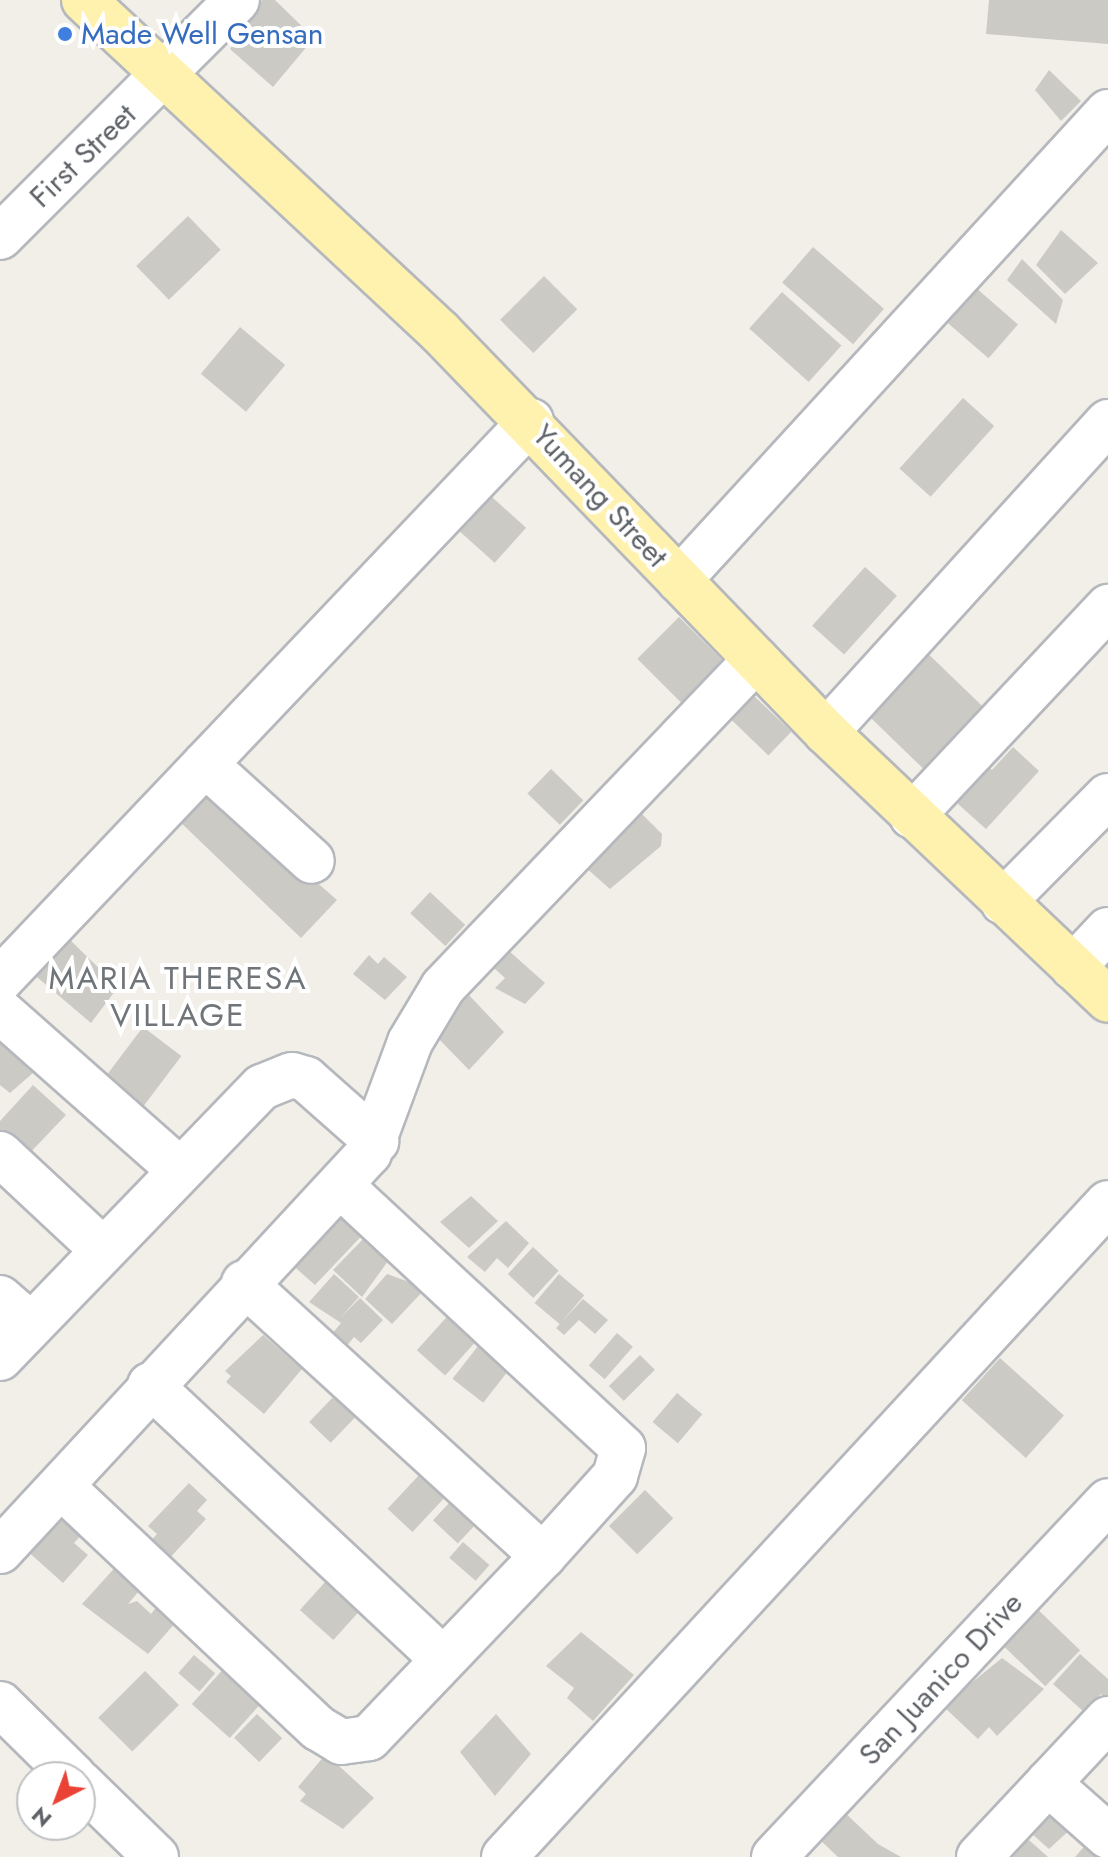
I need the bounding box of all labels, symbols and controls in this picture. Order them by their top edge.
place label: Made Well Gensan [81,16,324,52]
marker: Made Well Gensan [56,25,74,43]
street label: First Street [23,97,143,215]
street label: Yumang Street [525,417,675,575]
district label: MARIA THERESA VILLAGE [48,960,308,1035]
street label: San Juanico Drive [852,1585,1030,1773]
north arrow [16,1761,96,1841]
text: N [24,1800,58,1835]

